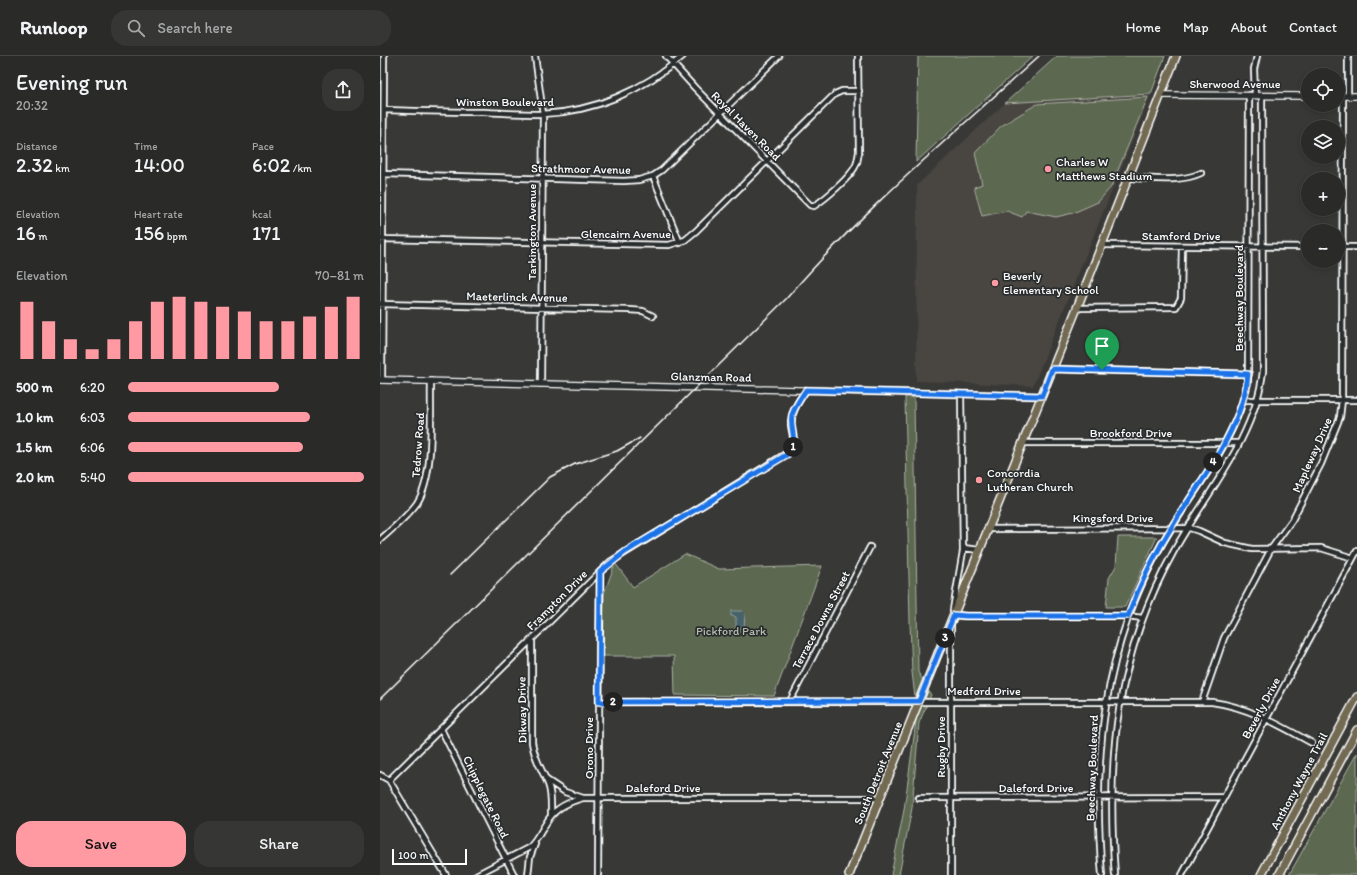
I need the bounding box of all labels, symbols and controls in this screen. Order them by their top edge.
search box [111,10,391,46]
text: Runloop [20,16,87,39]
icon: search [125,17,147,39]
text: Search here [157,19,233,37]
text: Home [1126,19,1161,36]
text: Map [1183,19,1209,36]
text: About [1231,19,1267,36]
text: Contact [1289,19,1337,36]
map controls [1301,68,1345,268]
button: locate [1301,68,1345,112]
text: Evening run [16,69,128,96]
button: share [322,69,364,111]
street label: Sherwood Avenue [1189,77,1281,91]
street label: Royal Haven Road [708,88,784,164]
street label: Winston Boulevard [456,95,555,109]
text: 20:32 [16,98,48,113]
button: layers [1301,120,1345,164]
text: Distance [16,140,57,153]
text: Time [134,140,157,153]
text: Pace [252,140,274,153]
text: 2.32 [16,153,53,177]
text: 14:00 [134,153,185,177]
text: 6:02 [252,153,290,177]
place label: Charles W Matthews Stadium [1056,155,1152,183]
street label: Strathmoor Avenue [531,161,631,177]
text: km [53,162,70,175]
text: /km [290,162,312,175]
marker: Charles W Matthews Stadium [1043,164,1053,174]
button: + [1301,172,1345,216]
street label: Tarkington Avenue [525,184,539,280]
text: Elevation [16,208,60,221]
text: Heart rate [134,208,183,221]
text: kcal [252,208,272,221]
text: 16 [16,221,36,245]
text: 156 [134,221,164,245]
text: 171 [252,221,280,245]
button: − [1301,224,1345,268]
street label: Glencairn Avenue [581,227,671,241]
street label: Stamford Drive [1142,229,1221,243]
text: m [36,230,48,243]
text: bpm [164,230,187,243]
street label: Beechway Boulevard [1232,244,1246,351]
text: Elevation [16,268,68,283]
text: 70–81 m [315,268,364,283]
place label: Beverly Elementary School [1003,269,1099,297]
marker: Beverly Elementary School [990,278,1000,288]
street label: Maeterlinck Avenue [466,289,568,305]
pin [1085,329,1119,370]
icon: arrive [1091,335,1113,357]
street label: Glanzman Road [670,369,752,385]
text: 500 m [16,380,53,395]
text: 6:20 [80,380,105,395]
text: 1.0 km [16,410,53,425]
text: 6:03 [80,410,105,425]
street label: Tedrow Road [409,411,427,478]
street label: Mapleway Drive [1289,415,1335,495]
street label: Brookford Drive [1090,426,1173,440]
pin: 1 [783,437,803,457]
text: 1.5 km [16,440,52,455]
text: 6:06 [80,440,105,455]
text: 1 [790,440,796,453]
pin: 4 [1203,452,1223,472]
text: 4 [1210,455,1216,468]
place label: Concordia Lutheran Church [987,466,1073,494]
text: 2.0 km [16,470,54,485]
text: 5:40 [80,470,106,485]
marker: Concordia Lutheran Church [974,475,984,485]
street label: Kingsford Drive [1073,511,1153,525]
street label: Frampton Drive [524,567,590,633]
street label: Terrace Downs Street [789,568,853,671]
park label: Pickford Park [696,624,767,638]
pin: 3 [935,628,955,648]
text: 3 [942,631,948,644]
street label: Beverly Drive [1239,675,1283,741]
street label: Dikway Drive [514,676,530,743]
street label: Medford Drive [947,684,1021,698]
pin: 2 [603,692,623,712]
text: 2 [610,695,616,708]
street label: Beechway Boulevard [1083,714,1101,821]
street label: Rugby Drive [934,716,948,778]
street label: Orono Drive [582,717,596,779]
street label: South Detroit Avenue [851,719,905,827]
street label: Anthony Wayne Trail [1268,730,1331,832]
street label: Chipplegate Road [460,753,512,841]
street label: Daleford Drive [626,781,701,795]
street label: Daleford Drive [999,781,1074,795]
button: Save [16,821,186,867]
button: Share [194,821,364,867]
scale bar [392,847,467,866]
text: 100 m [398,849,428,862]

